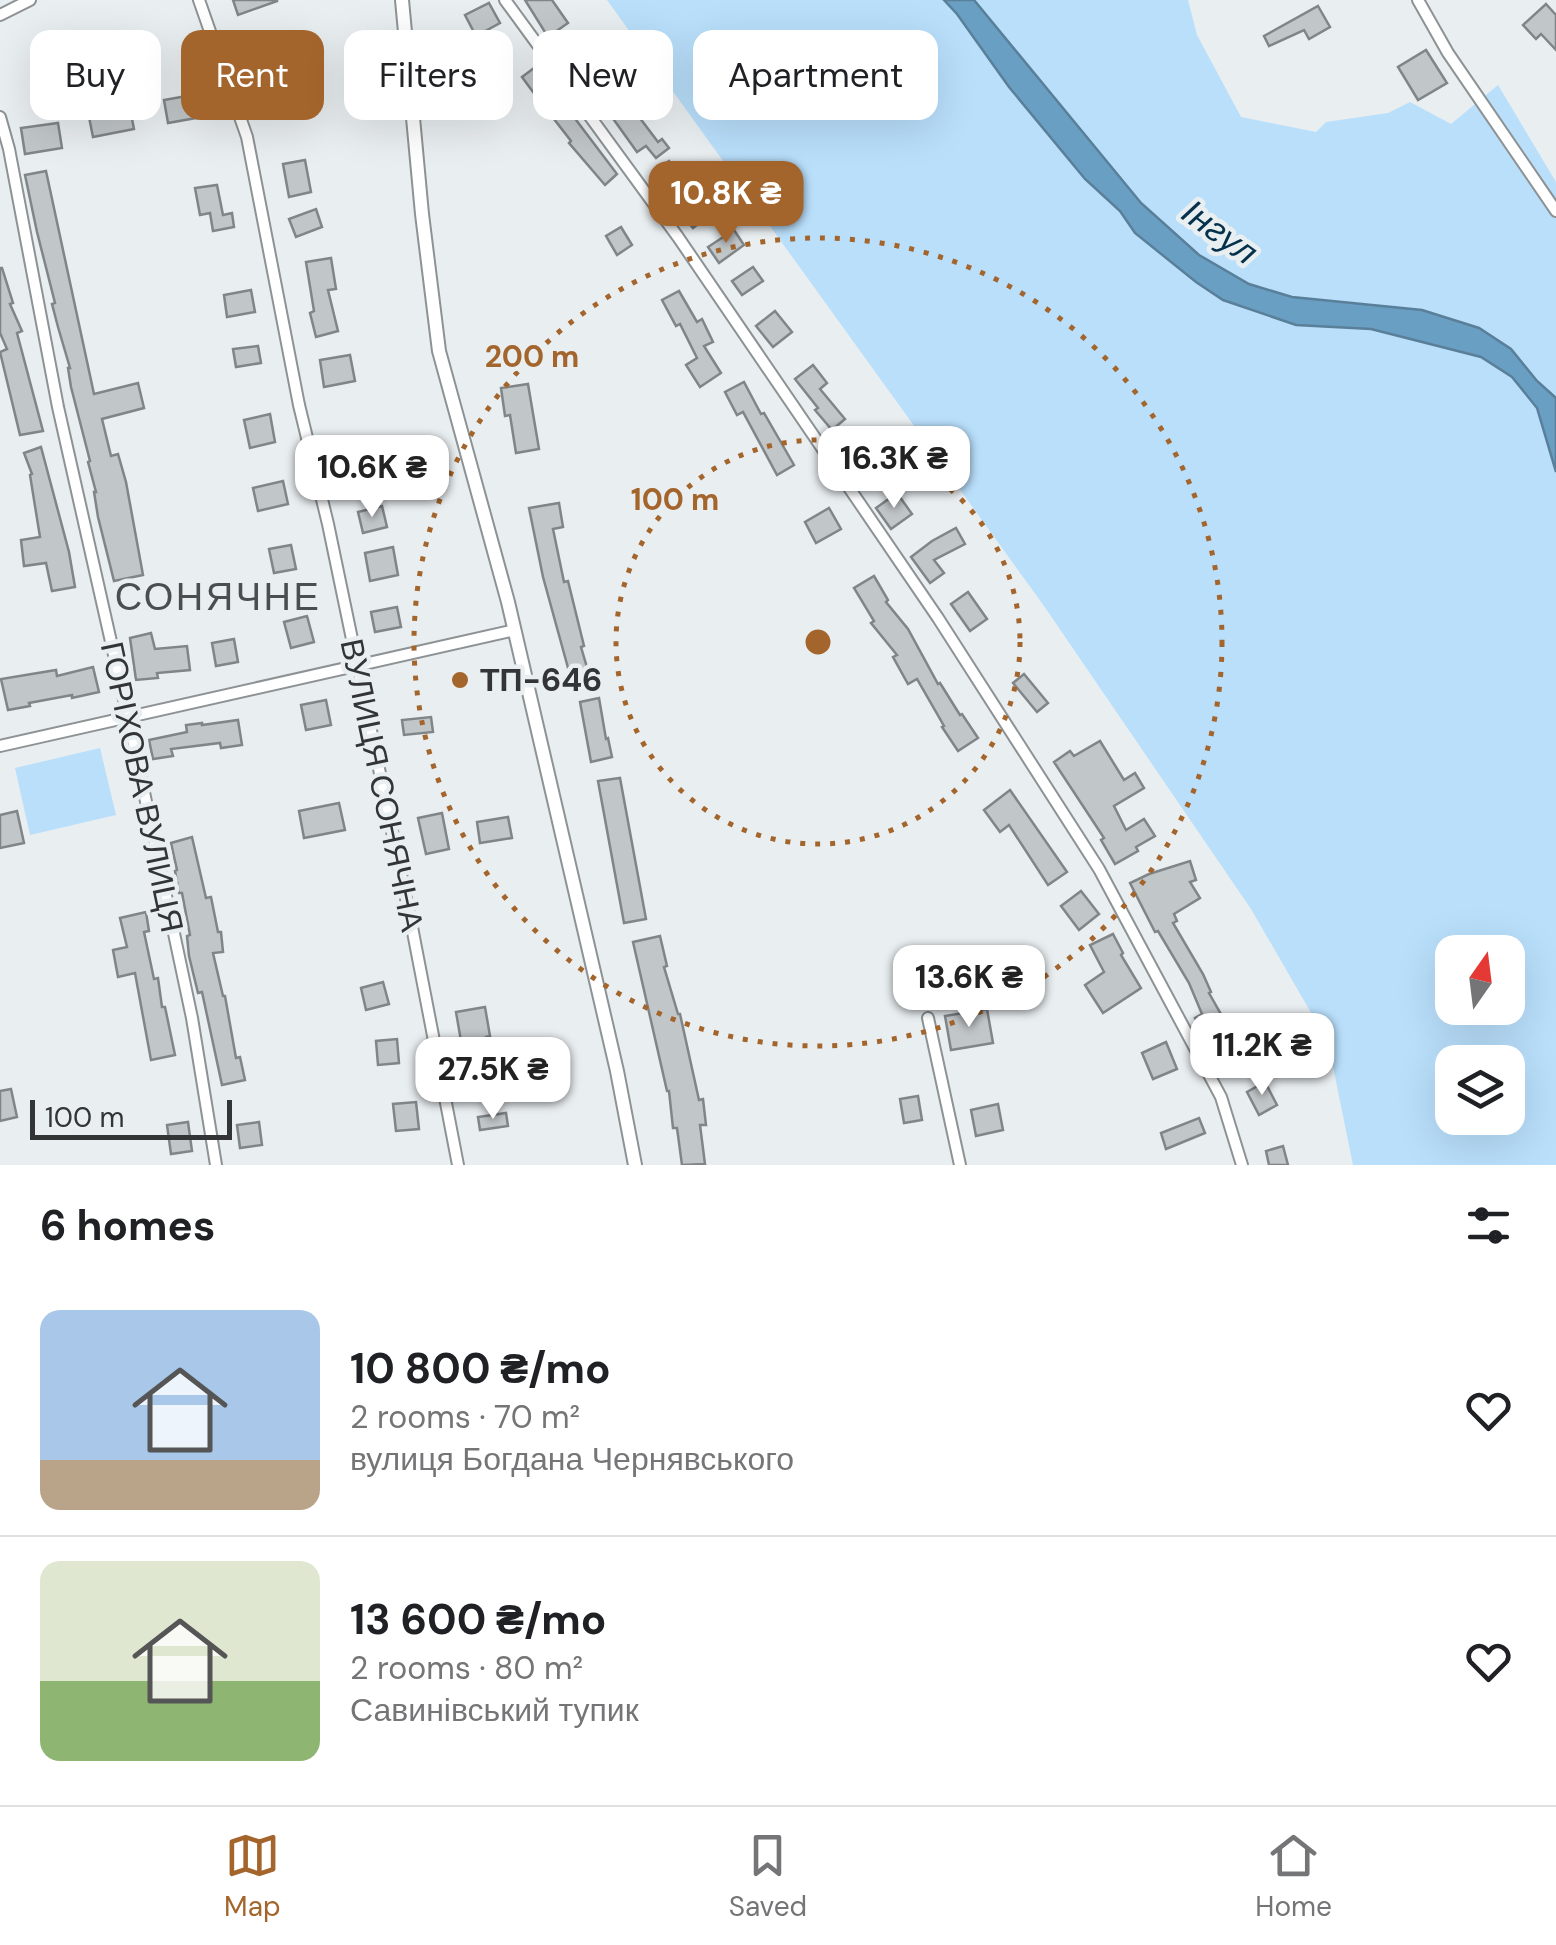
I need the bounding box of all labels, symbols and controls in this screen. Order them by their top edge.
chip: Buy [30,30,161,120]
chip: Rent [181,30,324,120]
chip: Filters [344,30,513,120]
chip: New [533,30,673,120]
chip: Apartment [693,30,938,120]
pin: 10.8K ₴ [634,161,818,246]
text: 10.8K ₴ [671,172,781,214]
water label: Інгул [1173,189,1267,275]
text: 200 m [485,337,579,376]
pin: 16.3K ₴ [802,426,986,511]
pin: 10.6K ₴ [280,435,464,520]
text: 16.3K ₴ [840,437,948,479]
text: 10.6K ₴ [317,446,427,488]
text: 100 m [631,480,719,519]
district label: СОНЯЧНЕ [115,572,321,622]
centre of rings [800,624,836,660]
street label: ВУЛИЦЯ СОНЯЧНА [330,635,434,936]
street label: ГОРІХОВА ВУЛИЦЯ [91,638,193,936]
place label: ТП-646 [480,659,602,701]
marker: ТП-646 [449,669,471,691]
north arrow [1435,935,1525,1025]
map controls [1435,935,1525,1135]
pin: 13.6K ₴ [877,945,1061,1030]
text: 13.6K ₴ [915,956,1023,998]
pin: 11.2K ₴ [1170,1013,1354,1098]
text: 11.2K ₴ [1212,1024,1312,1066]
pin: 27.5K ₴ [401,1037,585,1122]
button: layers [1435,1045,1525,1135]
text: 27.5K ₴ [437,1048,549,1090]
scale bar [30,1095,232,1140]
text: 100 m [45,1099,124,1136]
text: 6 homes [40,1198,215,1253]
icon: filters [1461,1198,1516,1253]
text: 10 800 ₴/mo [350,1341,611,1396]
icon: home [120,1350,240,1470]
icon: heart [1461,1383,1516,1438]
text: 2 rooms · 70 m² [350,1396,580,1438]
text: вулиця Богдана Чернявського [350,1438,794,1480]
text: 13 600 ₴/mo [350,1592,606,1647]
icon: home [120,1601,240,1721]
icon: heart [1461,1634,1516,1689]
text: 2 rooms · 80 m² [350,1647,583,1689]
text: Савинівський тупик [350,1689,639,1731]
tab: Map [224,1828,280,1925]
tab: Saved [729,1828,807,1925]
tab: Home [1255,1828,1332,1925]

